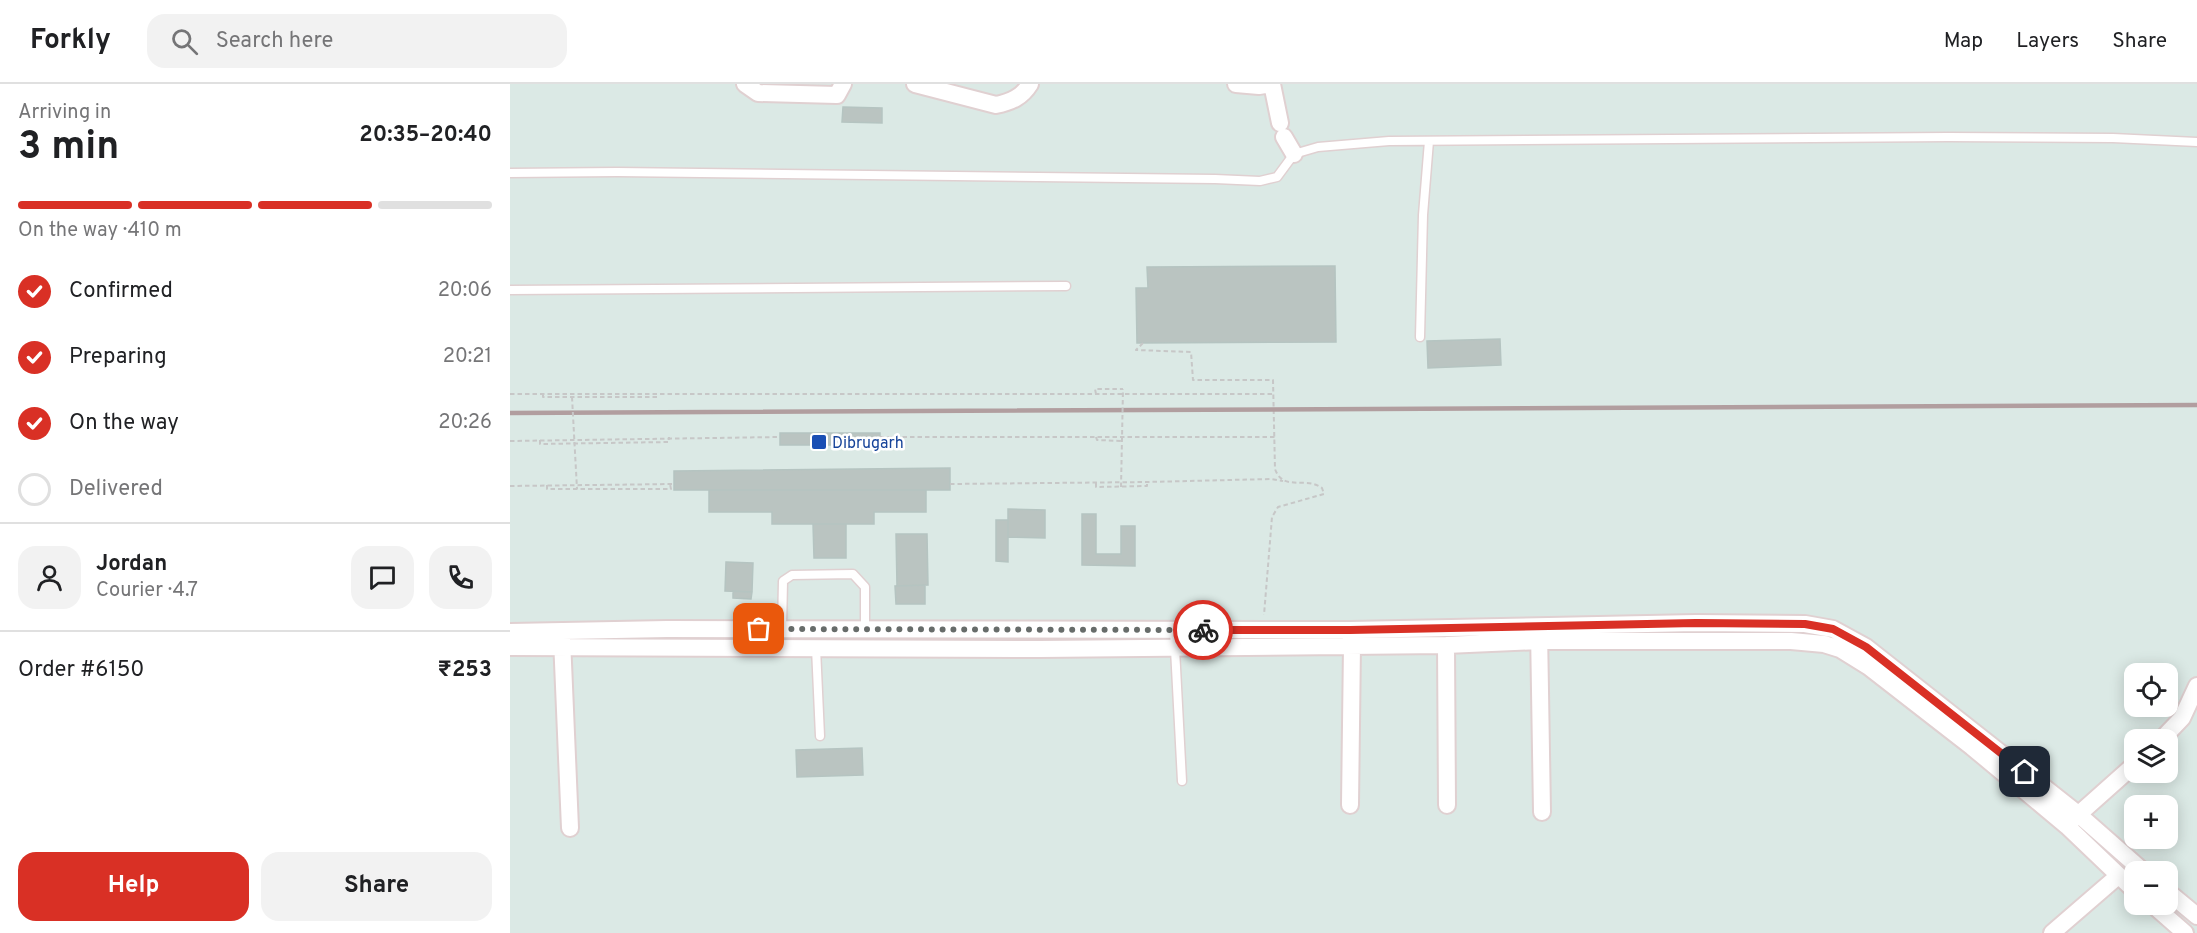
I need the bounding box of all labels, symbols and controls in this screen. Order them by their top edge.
search box [147,14,567,68]
text: Forkly [30,23,111,59]
icon: search [168,25,201,58]
text: Search here [216,28,333,55]
text: Map [1944,28,1983,55]
text: Layers [2016,28,2079,55]
text: Share [2112,28,2167,55]
text: Arriving in [18,100,111,126]
text: 20:35–20:40 [359,122,492,149]
text: 3 min [18,124,119,173]
text: On the way · 410 m [18,218,182,244]
icon: check [18,275,51,308]
text: Confirmed [69,278,173,305]
text: 20:06 [438,278,492,304]
icon: check [18,341,51,374]
text: Preparing [69,344,167,371]
text: 20:21 [443,344,492,370]
icon: check [18,407,51,440]
text: On the way [69,410,179,437]
text: 20:26 [438,410,492,436]
marker: Dibrugarh [810,433,828,451]
place label: Dibrugarh [832,434,904,454]
text: Delivered [69,476,163,503]
button: person [18,546,81,609]
button: chat [351,546,414,609]
button: phone [429,546,492,609]
text: Jordan [96,551,167,578]
text: Courier · 4.7 [96,578,198,604]
courier [1173,600,1233,660]
pin [733,603,784,654]
icon: bag [742,612,775,645]
icon: bike [1187,614,1220,647]
text: Order #6150 [18,657,144,684]
text: ₹253 [437,657,492,684]
map controls [2124,663,2178,915]
button: locate [2124,663,2178,717]
button: layers [2124,729,2178,783]
pin [1999,746,2050,797]
icon: home [2008,755,2041,788]
button: + [2124,795,2178,849]
button: Help [18,852,249,921]
button: Share [261,852,492,921]
button: − [2124,861,2178,915]

